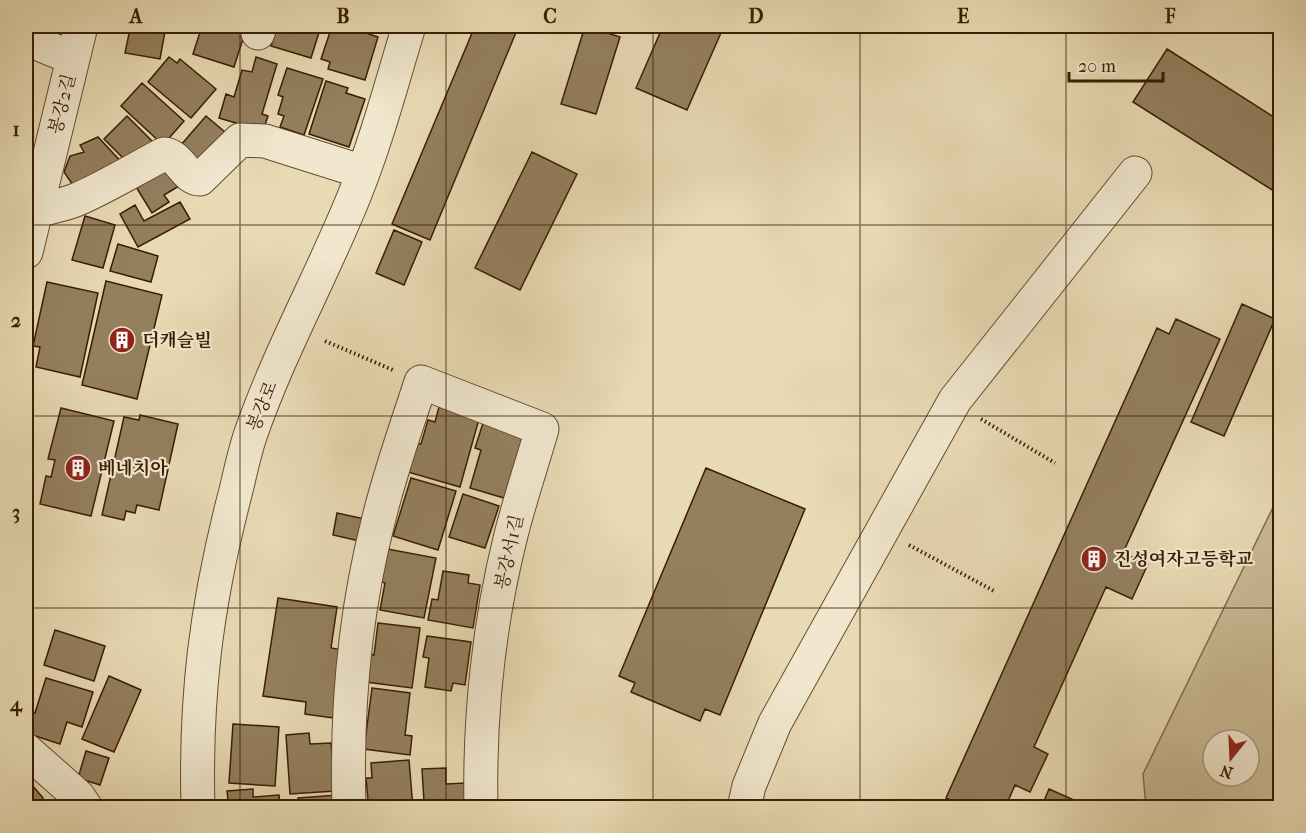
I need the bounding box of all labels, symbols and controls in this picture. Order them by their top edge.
text: A [128,5,144,28]
text: B [336,5,350,28]
text: C [543,5,557,28]
text: D [748,5,764,28]
text: E [957,5,969,28]
text: F [1164,5,1176,28]
scale bar [1069,45,1164,83]
text: 20 m [1078,56,1116,77]
street label: 봉강2길 [45,72,80,136]
text: 1 [12,118,20,141]
text: 2 [11,309,21,332]
building icon: 더캐슬빌 [107,325,137,355]
place label: 더캐슬빌 [142,330,212,351]
street label: 봉강로 [243,378,282,434]
building icon: 베네치아 [63,453,93,483]
place label: 베네치아 [98,458,168,479]
text: 3 [12,501,20,524]
street label: 봉강서1길 [491,513,528,591]
building icon: 진성여자고등학교 [1079,544,1109,574]
place label: 진성여자고등학교 [1114,549,1254,570]
text: 4 [9,693,23,717]
north arrow [1201,728,1261,788]
text: N [1217,761,1235,783]

